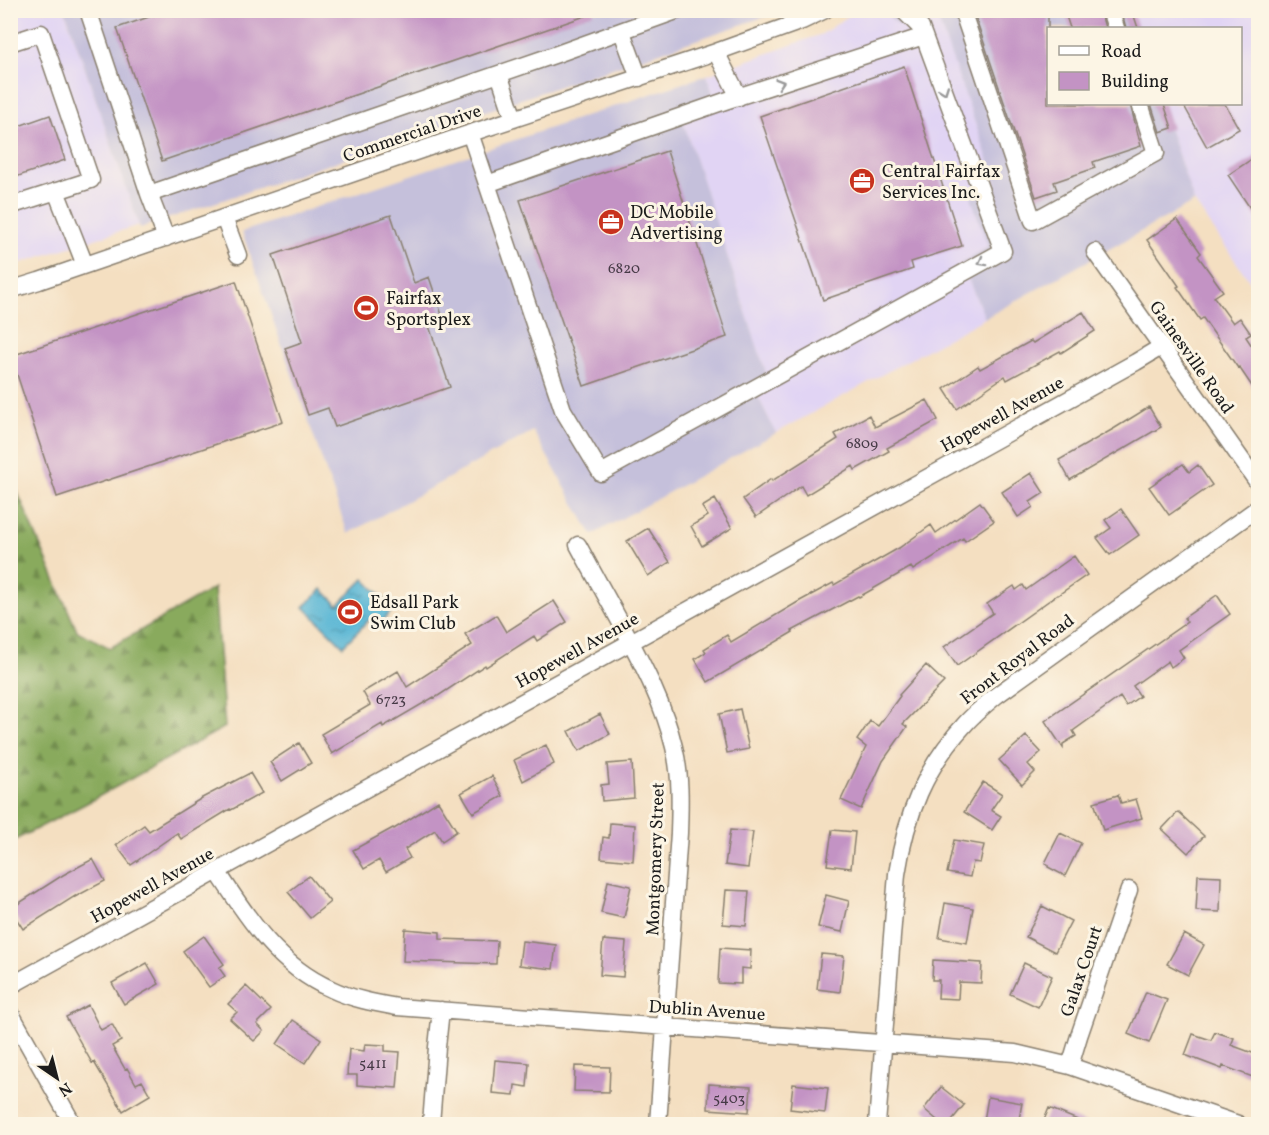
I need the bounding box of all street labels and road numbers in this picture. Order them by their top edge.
street label: Commercial Drive [340,99,485,170]
street label: Gainesville Road [1142,296,1239,419]
street label: Hopewell Avenue [937,371,1069,460]
street label: Hopewell Avenue [512,607,644,696]
street label: Front Royal Road [956,609,1080,711]
street label: Montgomery Street [641,782,672,936]
street label: Hopewell Avenue [87,842,219,931]
street label: Galax Court [1055,923,1110,1020]
street label: Dublin Avenue [648,995,766,1028]

